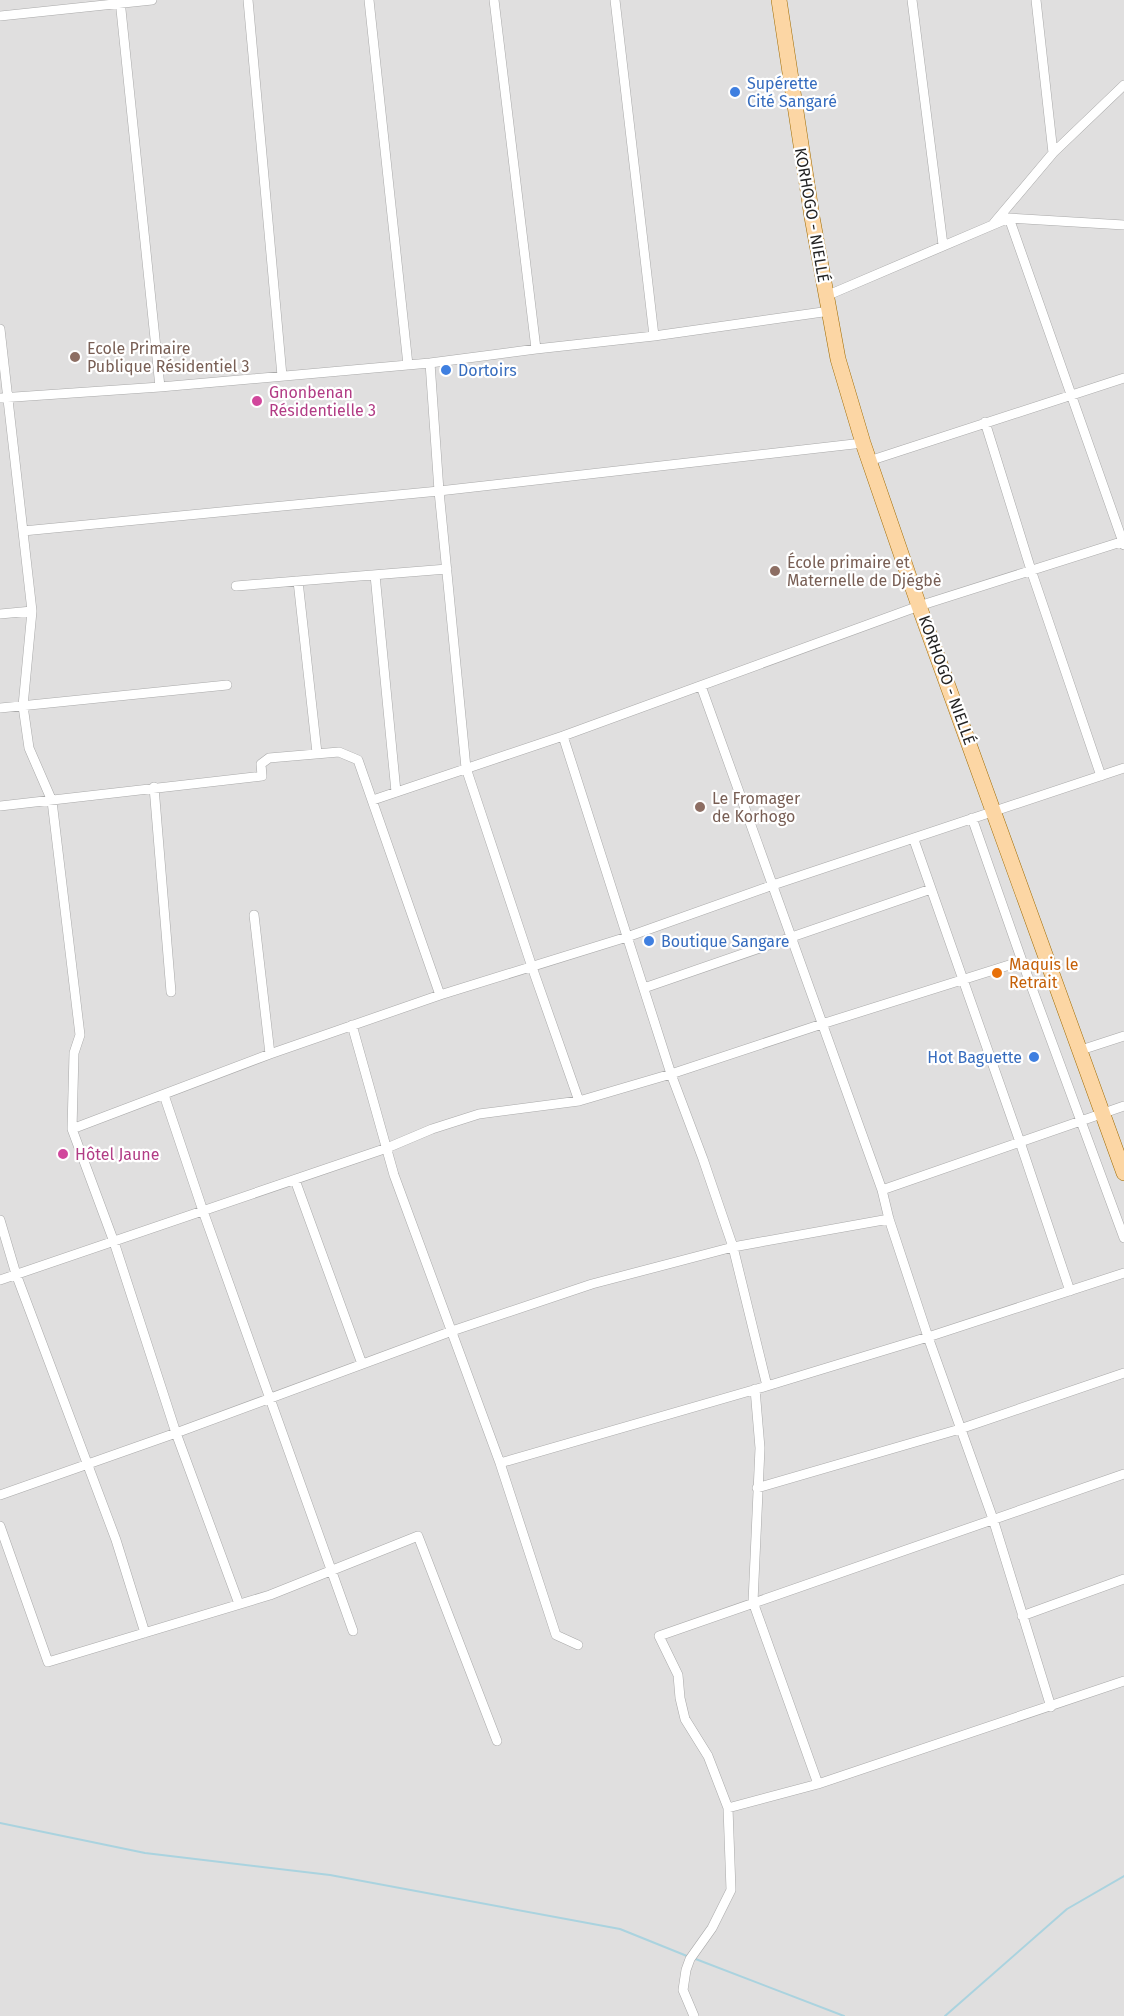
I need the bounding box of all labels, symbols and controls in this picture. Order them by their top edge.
place label: Supérette Cité Sangaré [747,74,837,111]
marker: Supérette Cité Sangaré [728,85,742,99]
street label: KORHOGO - NIELLÉ [791,146,834,284]
place label: Ecole Primaire Publique Résidentiel 3 [87,339,249,376]
marker: Ecole Primaire Publique Résidentiel 3 [68,350,82,364]
place label: Dortoirs [458,361,517,380]
marker: Dortoirs [439,363,453,377]
place label: Gnonbenan Résidentielle 3 [269,383,376,420]
marker: Gnonbenan Résidentielle 3 [250,394,264,408]
place label: École primaire et Maternelle de Djégbè [787,552,942,590]
marker: École primaire et Maternelle de Djégbè [768,564,782,578]
street label: KORHOGO - NIELLÉ [915,612,980,747]
place label: Le Fromager de Korhogo [712,789,801,826]
marker: Le Fromager de Korhogo [693,800,707,814]
place label: Boutique Sangare [661,932,789,951]
marker: Boutique Sangare [642,934,656,948]
place label: Maquis le Retrait [1009,955,1079,992]
marker: Maquis le Retrait [990,966,1004,980]
place label: Hot Baguette [927,1048,1022,1067]
marker: Hot Baguette [1027,1050,1041,1064]
place label: Hôtel Jaune [75,1145,159,1164]
marker: Hôtel Jaune [56,1147,70,1161]

